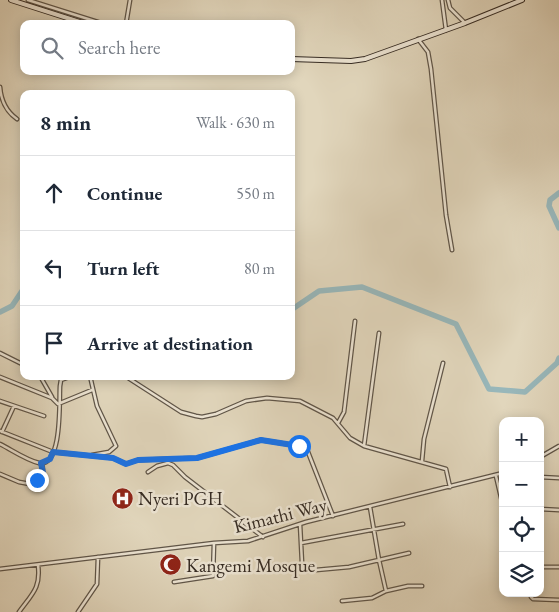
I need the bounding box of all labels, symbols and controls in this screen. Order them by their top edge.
search box [20,20,295,75]
icon: search [38,34,66,62]
text: Search here [78,35,160,60]
text: 8 min [40,109,91,136]
text: Walk · 630 m [196,112,275,133]
icon: ahead [40,179,68,207]
text: Continue [87,181,162,206]
text: 550 m [236,183,275,204]
icon: left [40,254,68,282]
text: Turn left [87,256,159,281]
text: 80 m [244,258,275,279]
icon: arrive [40,329,68,357]
text: Arrive at destination [87,331,253,356]
map controls [499,417,544,597]
button: + [499,417,544,462]
route start [288,435,311,458]
button: − [499,462,544,507]
route end [26,469,49,492]
hospital icon: Nyeri PGH [110,486,134,510]
place label: Nyeri PGH [138,486,223,511]
street label: Kimathi Way [231,492,330,539]
button: locate [499,507,544,552]
button: layers [499,552,544,597]
mosque icon: Kangemi Mosque [158,553,182,577]
place label: Kangemi Mosque [186,553,315,578]

